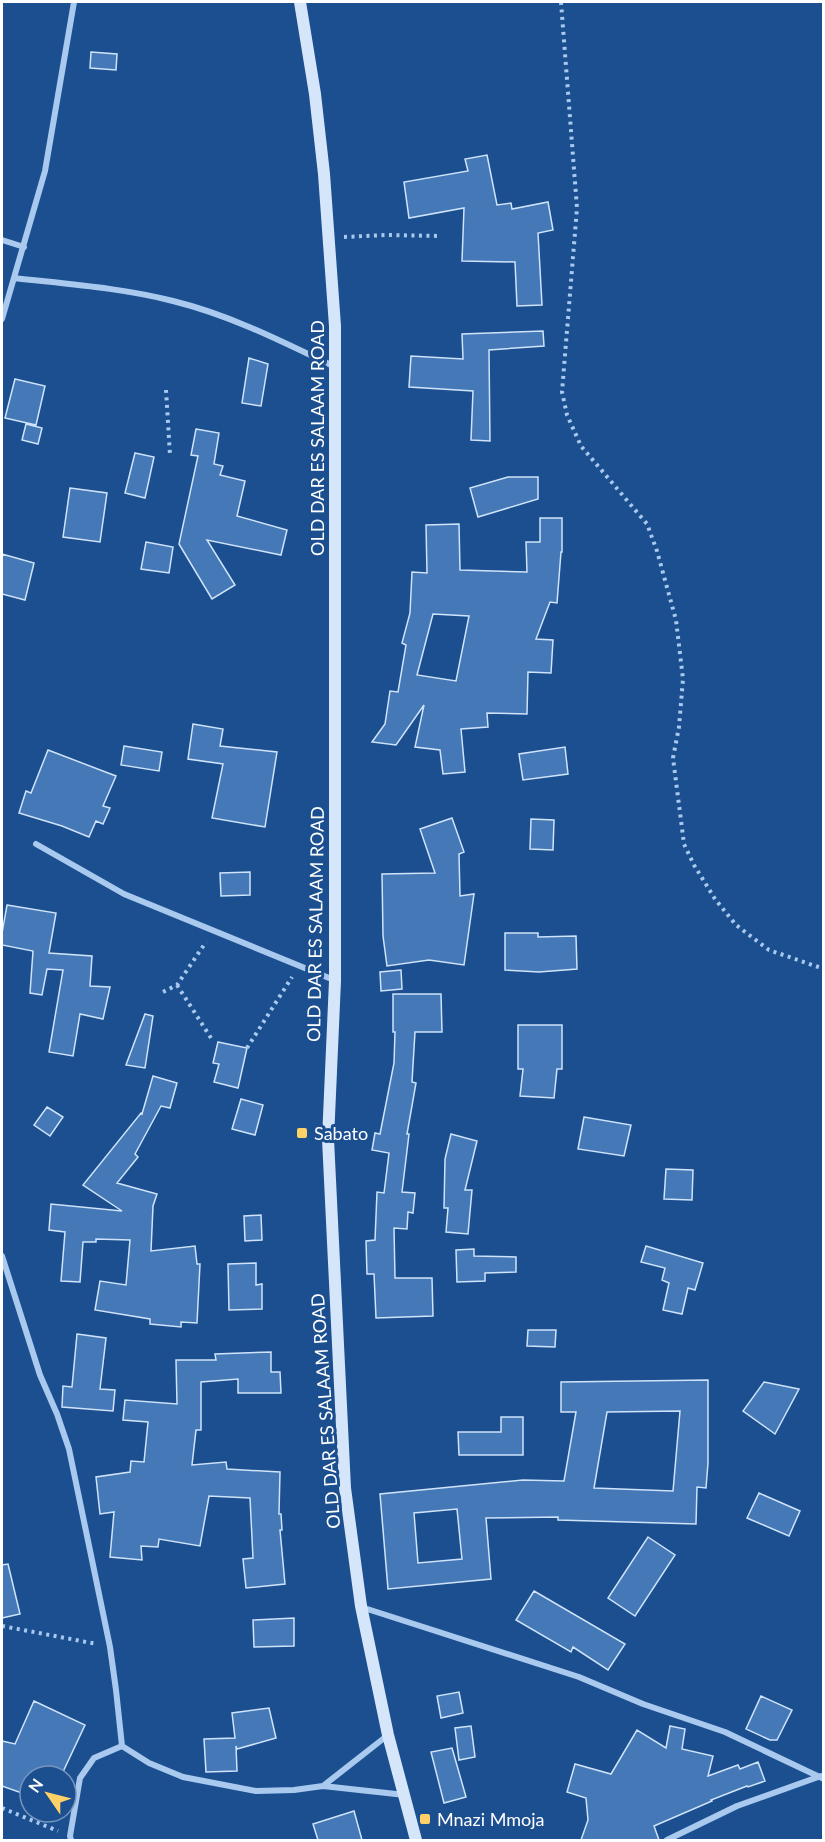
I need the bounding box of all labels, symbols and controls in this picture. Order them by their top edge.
street label: OLD DAR ES SALAAM ROAD [306,320,328,556]
street label: OLD DAR ES SALAAM ROAD [302,806,328,1042]
place label: Sabato [314,1122,368,1144]
marker: Sabato [295,1126,309,1140]
street label: OLD DAR ES SALAAM ROAD [306,1293,344,1529]
north arrow [18,1764,78,1824]
text: N [24,1775,47,1796]
place label: Mnazi Mmoja [437,1808,545,1830]
marker: Mnazi Mmoja [418,1812,432,1826]

